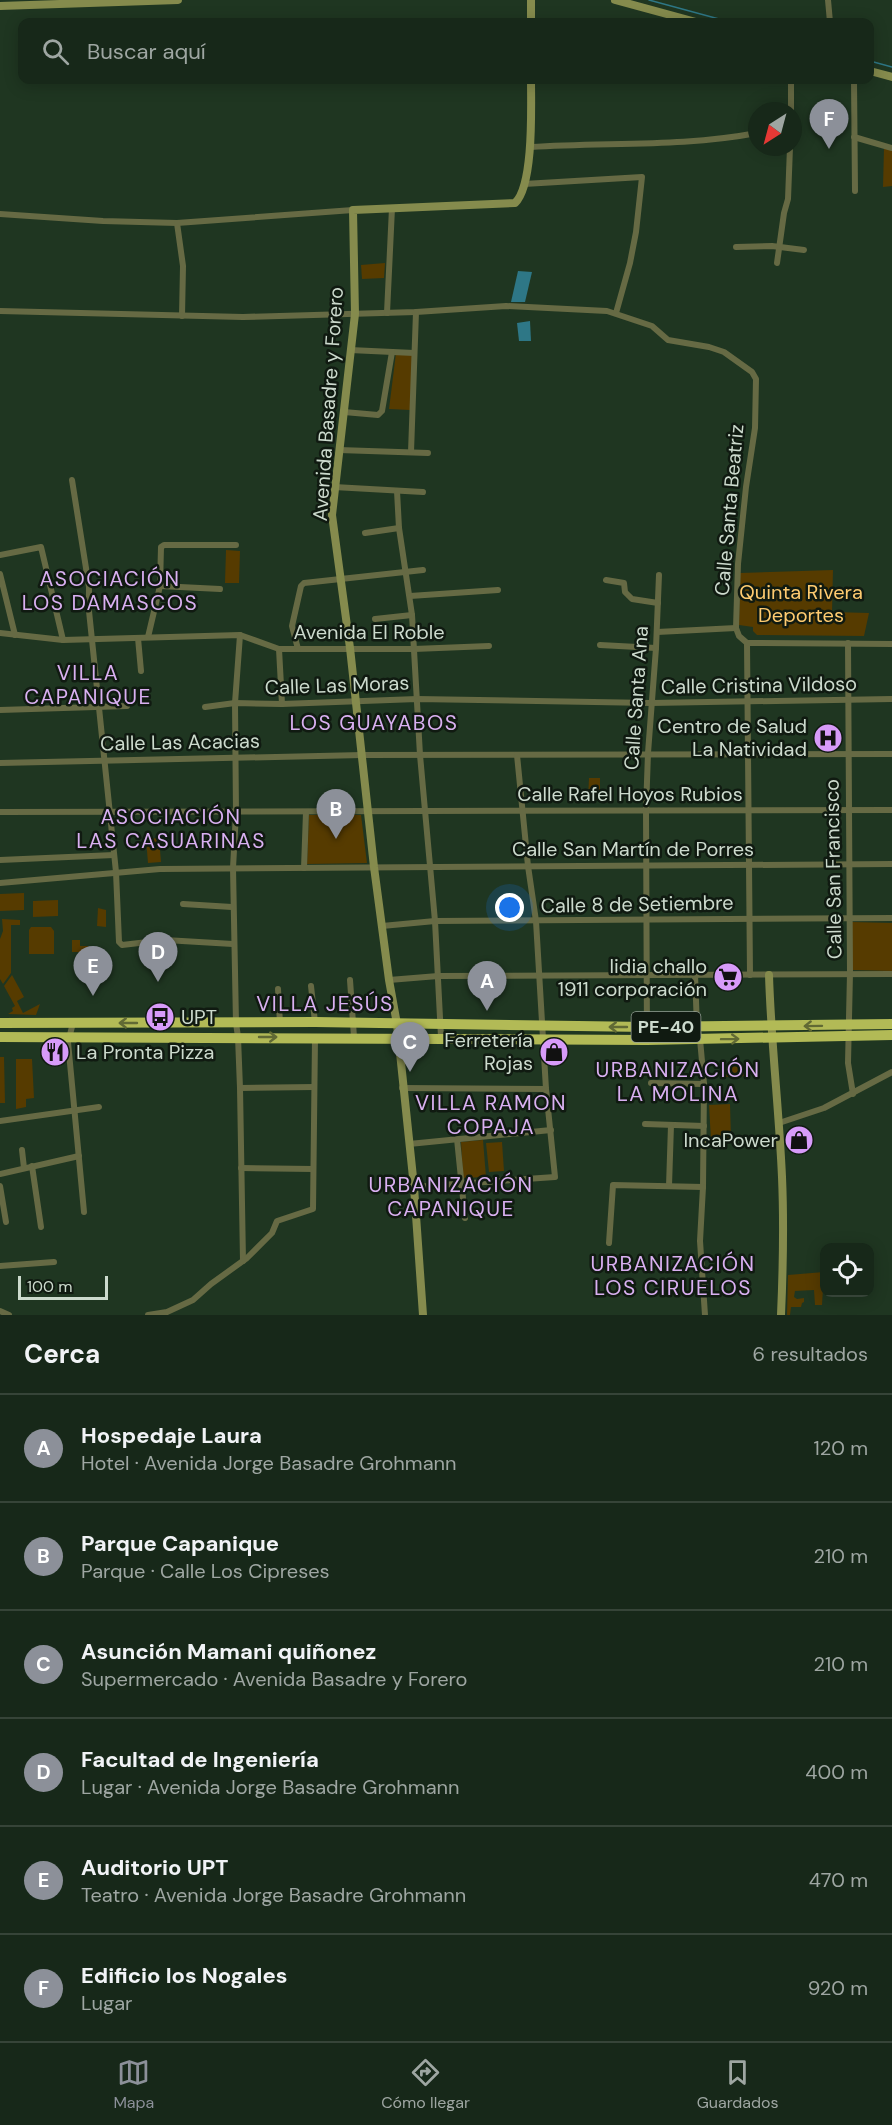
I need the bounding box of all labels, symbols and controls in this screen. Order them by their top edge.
search box [18,18,874,84]
icon: search [39,35,72,68]
text: Buscar aquí [87,37,206,66]
pin: F [810,100,848,149]
north arrow [748,102,802,156]
street label: Avenida Basadre y Forero [307,286,349,522]
street label: Calle Santa Beatriz [709,423,749,597]
district label: ASOCIACIÓN LOS DAMASCOS [22,565,198,617]
park label: Quinta Rivera Deportes [739,579,863,628]
street label: Avenida El Roble [293,619,445,645]
street label: Calle Santa Ana [618,625,654,771]
district label: VILLA CAPANIQUE [24,659,152,711]
street label: Calle Las Moras [264,669,410,701]
street label: Calle Cristina Vildoso [661,670,857,700]
district label: LOS GUAYABOS [290,709,458,737]
place label: Centro de Salud La Natividad [658,713,807,762]
hospital icon: Centro de Salud La Natividad [812,722,844,754]
street label: Calle Las Acacias [100,728,260,756]
street label: Calle San Francisco [818,779,848,959]
street label: Calle Rafel Hoyos Rubios [517,781,743,807]
pin: B [316,790,356,839]
district label: ASOCIACIÓN LAS CASUARINAS [76,803,266,855]
street label: Calle San Martín de Porres [512,836,754,862]
street label: Calle 8 de Setiembre [540,889,734,919]
your location [495,893,524,922]
pin: D [138,932,178,982]
pin: E [74,946,112,996]
place label: lidia challo 1911 corporación [558,953,707,1002]
supermarket icon: lidia challo 1911 corporación [712,961,744,993]
pin: A [468,962,506,1011]
district label: VILLA JESÚS [256,990,394,1018]
bus stop icon: UPT [144,1001,176,1033]
place label: UPT [181,1004,217,1030]
road number: PE-40 [632,1012,700,1042]
one-way arrow [119,1017,139,1029]
one-way arrow [803,1020,823,1031]
one-way arrow [608,1021,628,1033]
pin: C [390,1022,430,1072]
place label: Ferretería Rojas [444,1027,533,1076]
one-way arrow [258,1031,278,1043]
one-way arrow [720,1033,740,1045]
restaurant icon: La Pronta Pizza [39,1036,71,1068]
shop icon: Ferretería Rojas [538,1036,570,1068]
place label: La Pronta Pizza [76,1039,214,1065]
district label: URBANIZACIÓN LA MOLINA [595,1056,761,1108]
district label: VILLA RAMON COPAJA [415,1089,567,1141]
shop icon: IncaPower [783,1124,815,1156]
place label: IncaPower [683,1127,778,1153]
district label: URBANIZACIÓN CAPANIQUE [368,1171,534,1223]
map controls [820,1243,874,1297]
button: locate [820,1243,874,1297]
district label: URBANIZACIÓN LOS CIRUELOS [590,1250,756,1302]
scale bar [18,1273,108,1300]
text: 100 m [27,1276,72,1297]
text: Cerca [24,1337,100,1371]
text: 6 resultados [753,1341,868,1367]
text: Hospedaje Laura [81,1421,262,1450]
text: A [36,1435,51,1461]
text: 120 m [814,1435,868,1461]
text: Hotel · Avenida Jorge Basadre Grohmann [81,1450,457,1476]
text: Parque Capanique [81,1529,279,1558]
text: B [37,1543,50,1569]
text: 210 m [813,1543,868,1569]
text: Parque · Calle Los Cipreses [81,1558,330,1584]
text: Asunción Mamani quiñonez [81,1637,376,1666]
text: C [36,1651,51,1677]
text: 210 m [813,1651,868,1677]
text: Supermercado · Avenida Basadre y Forero [81,1666,467,1692]
text: Facultad de Ingeniería [81,1745,319,1774]
text: D [36,1759,51,1785]
text: 400 m [805,1759,868,1785]
text: Lugar · Avenida Jorge Basadre Grohmann [81,1774,460,1800]
text: Auditorio UPT [81,1853,228,1882]
text: E [38,1867,49,1893]
text: 470 m [809,1867,868,1893]
text: Teatro · Avenida Jorge Basadre Grohmann [81,1882,466,1908]
text: Edificio los Nogales [81,1961,287,1990]
text: F [38,1975,49,2001]
text: 920 m [808,1975,868,2001]
text: Lugar [81,1990,132,2016]
tab: Mapa [113,2056,154,2113]
tab: Cómo llegar [381,2056,470,2113]
tab: Guardados [697,2056,779,2113]

